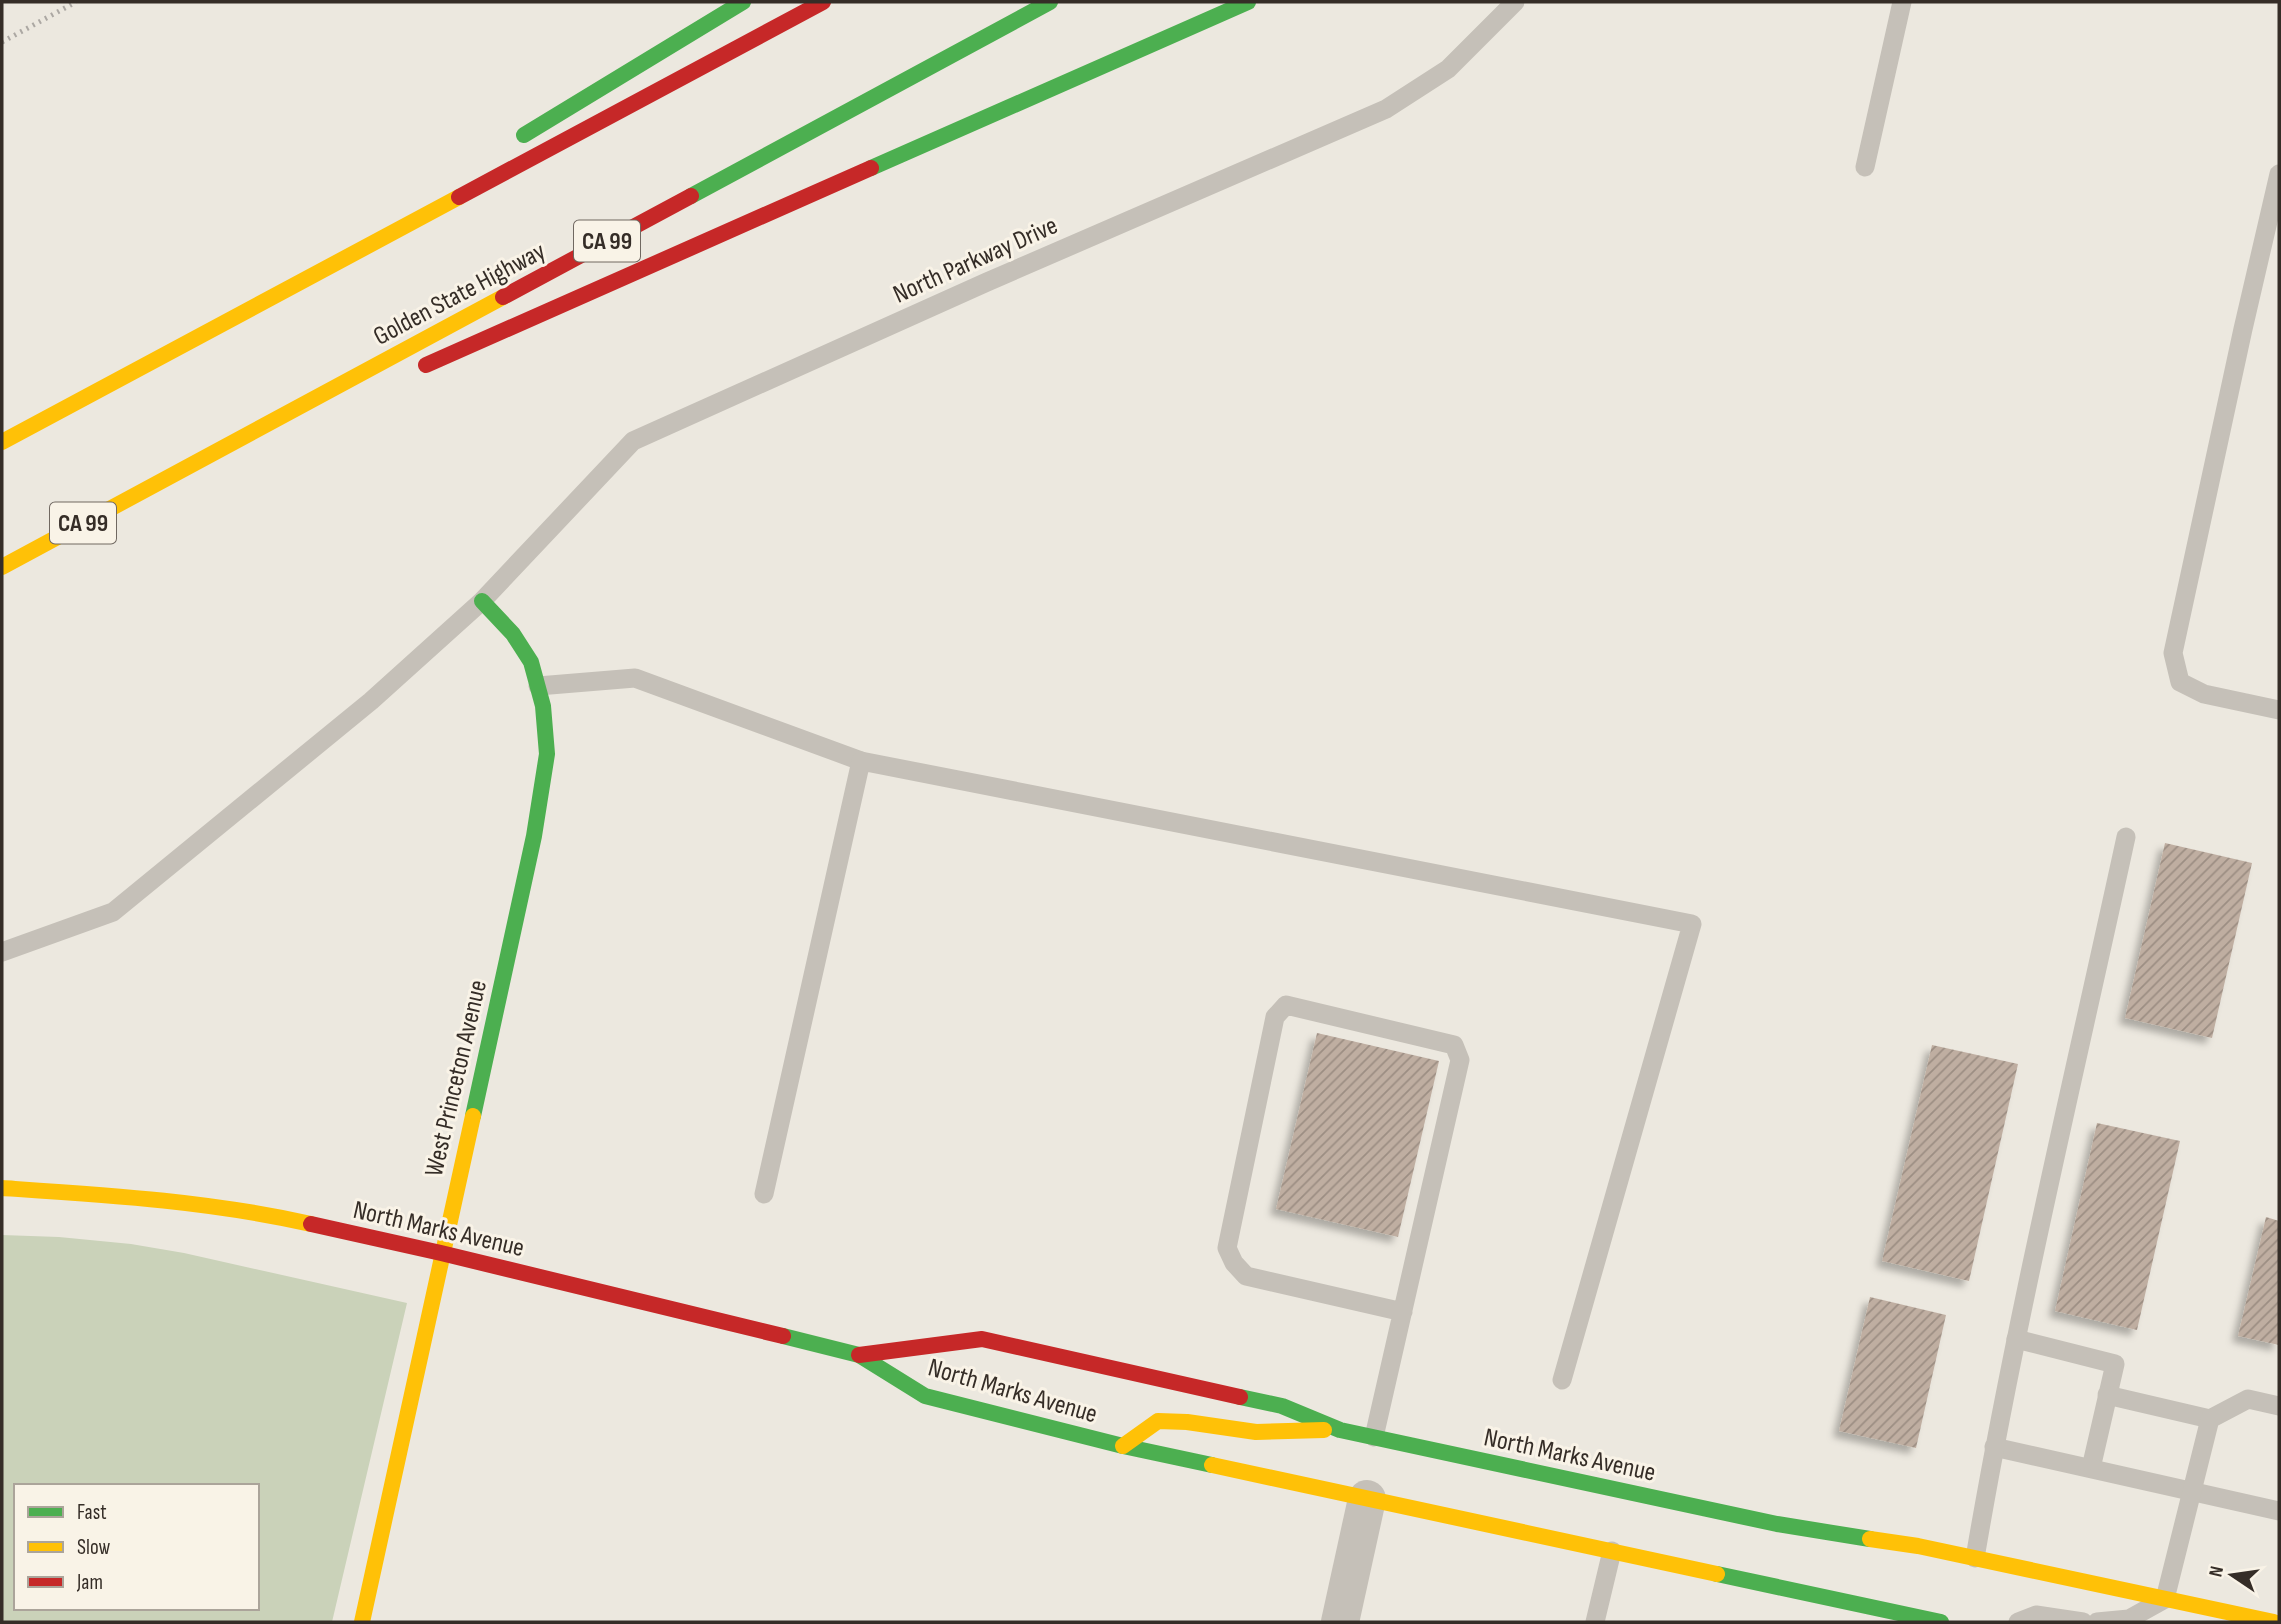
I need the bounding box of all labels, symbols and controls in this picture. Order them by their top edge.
street label: North Parkway Drive [889,210,1063,310]
road number: CA 99 [574,221,640,262]
street label: Golden State Highway [368,236,551,353]
road number: CA 99 [50,502,116,544]
street label: West Princeton Avenue [419,977,494,1180]
street label: North Marks Avenue [350,1195,527,1264]
street label: North Marks Avenue [924,1352,1101,1430]
street label: North Marks Avenue [1481,1422,1658,1489]
legend [14,1484,259,1610]
text: Fast [77,1500,107,1525]
text: Slow [77,1535,111,1560]
north arrow [2197,1540,2267,1610]
text: N [2205,1564,2229,1579]
text: Jam [76,1570,103,1595]

